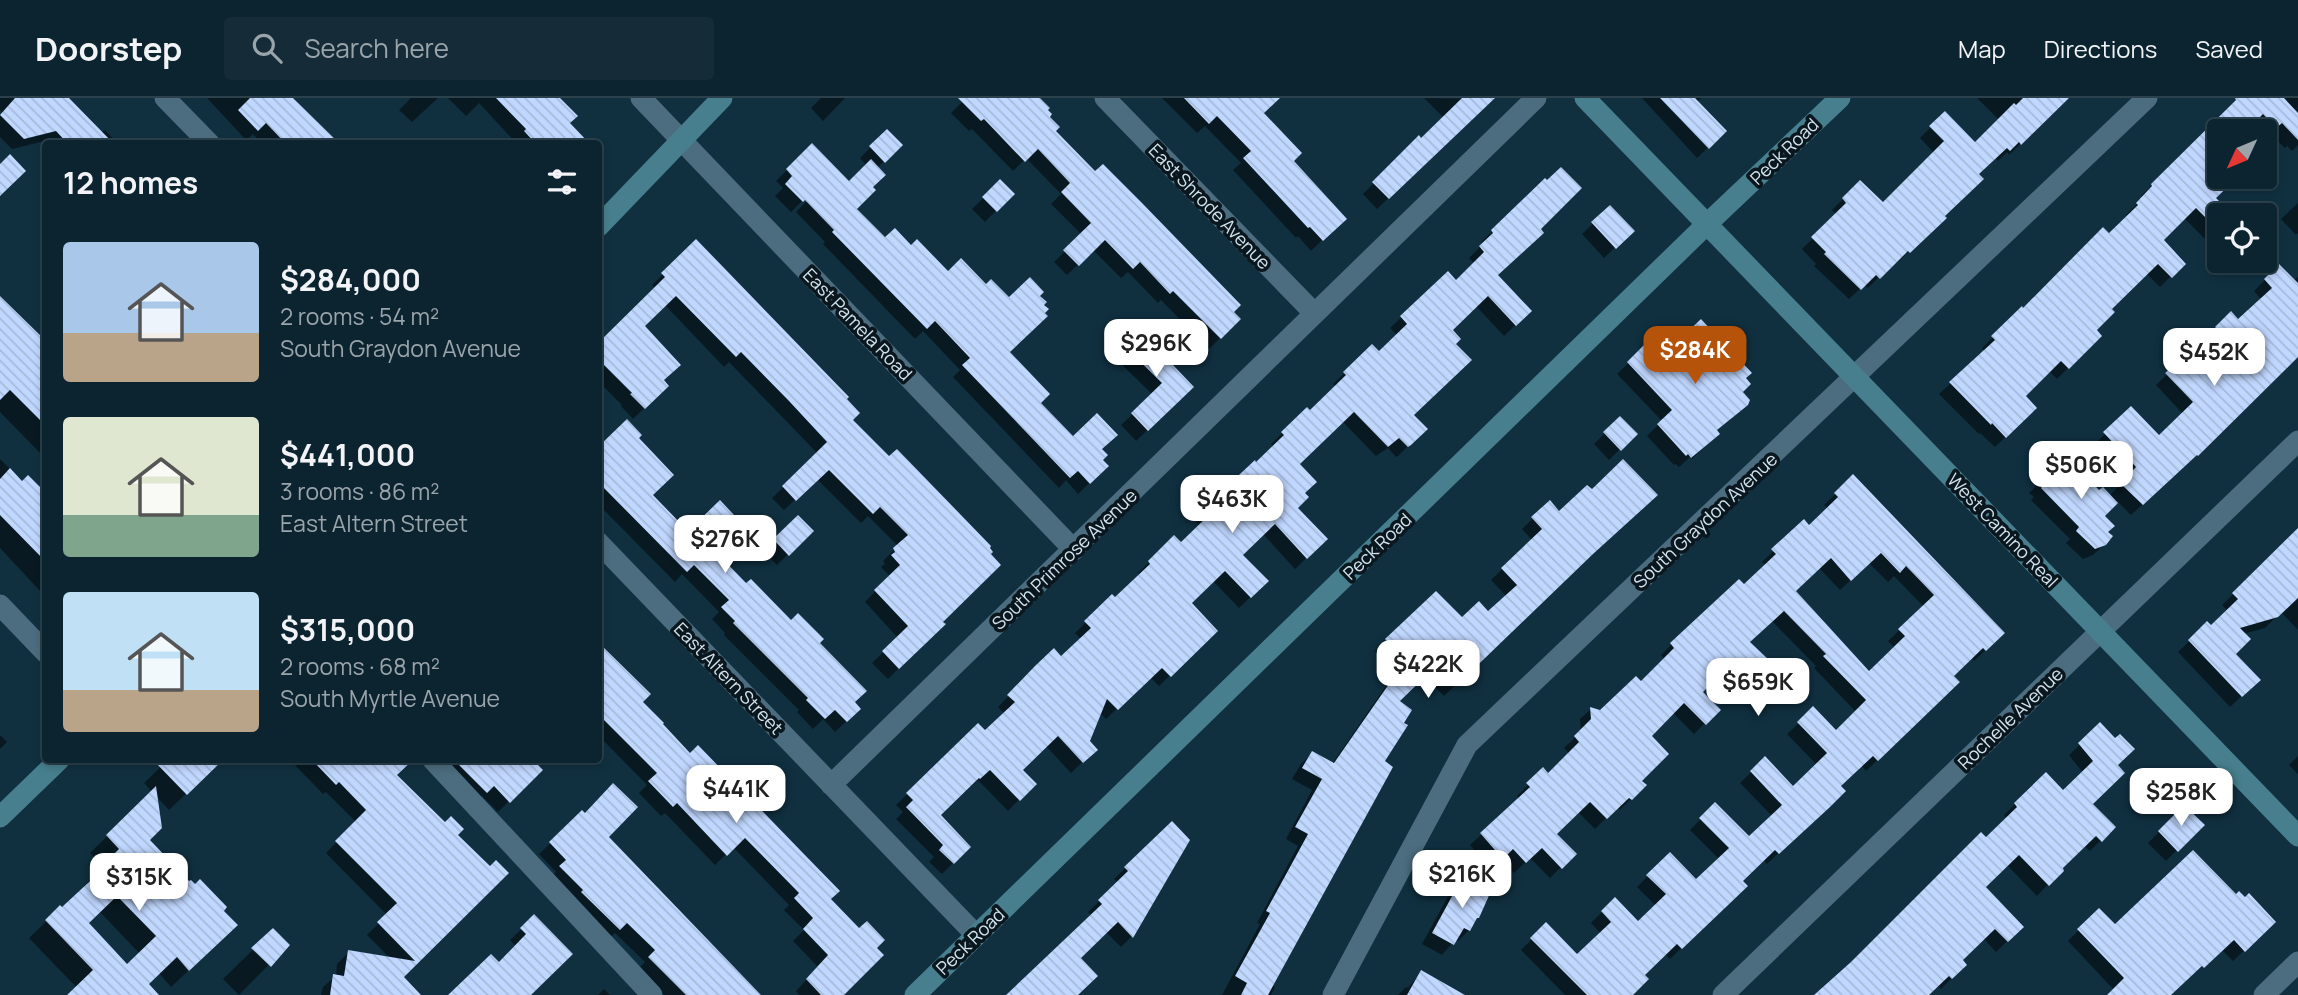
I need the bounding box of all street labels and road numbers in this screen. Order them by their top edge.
street label: Peck Road [1745,112,1823,190]
street label: East Shrode Avenue [1144,138,1276,274]
street label: East Pamela Road [798,263,918,385]
street label: South Graydon Avenue [1628,447,1782,593]
street label: West Camino Real [1942,468,2064,592]
street label: South Primrose Avenue [986,483,1142,635]
street label: Peck Road [1338,507,1416,585]
street label: East Altern Street [669,617,789,739]
street label: Rochelle Avenue [1952,662,2068,774]
street label: Peck Road [931,902,1009,980]

